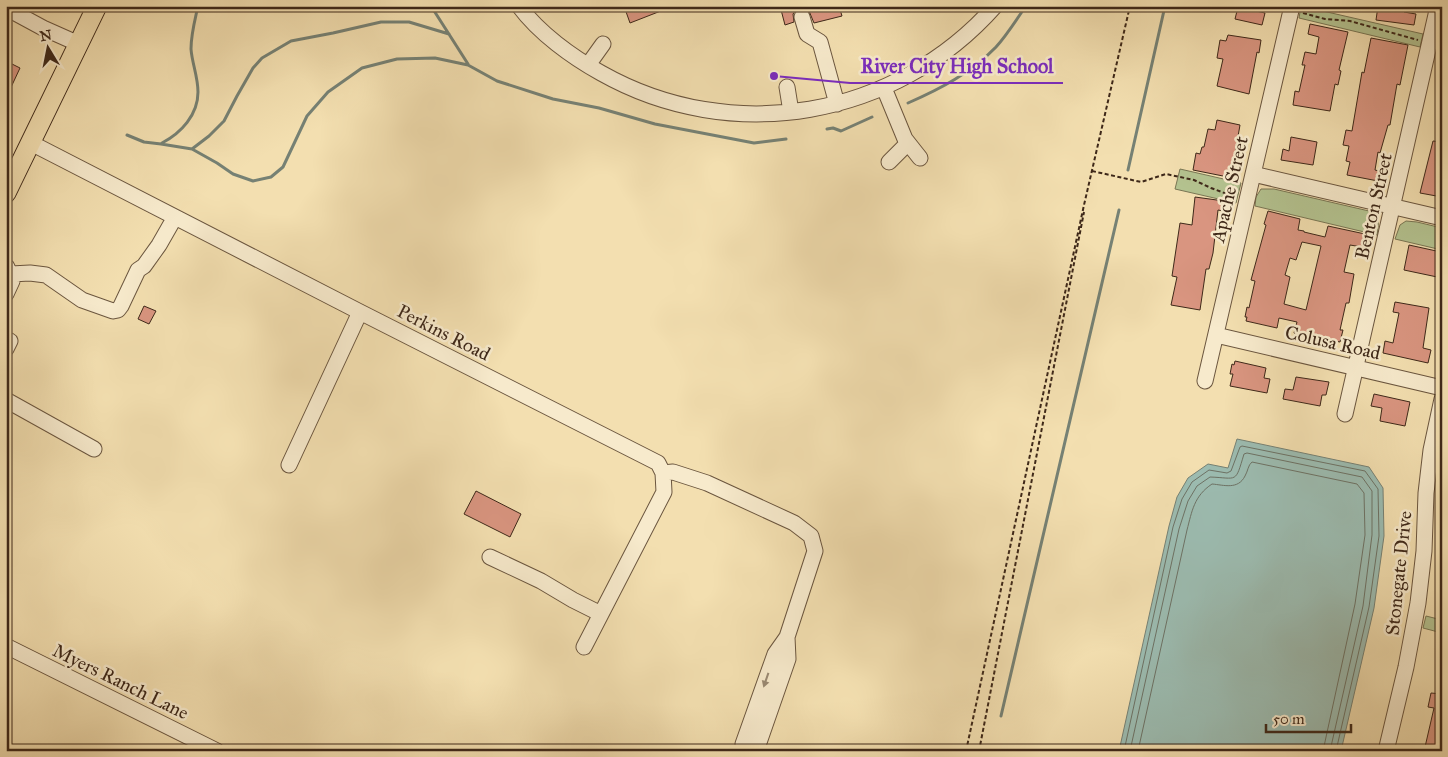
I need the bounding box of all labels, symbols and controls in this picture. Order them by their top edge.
north arrow [22,22,72,72]
text: N [39,26,53,45]
callout: River City High School [850,48,1063,83]
text: River City High School [861,54,1054,79]
street label: Apache Street [1206,134,1253,245]
street label: Benton Street [1350,150,1397,262]
street label: Perkins Road [393,299,494,366]
street label: Colusa Road [1283,320,1383,365]
street label: Stonegate Drive [1381,510,1417,637]
street label: Myers Ranch Lane [49,639,193,724]
one-way arrow [762,673,770,688]
scale bar [1266,702,1350,734]
text: 50 m [1273,710,1305,728]

